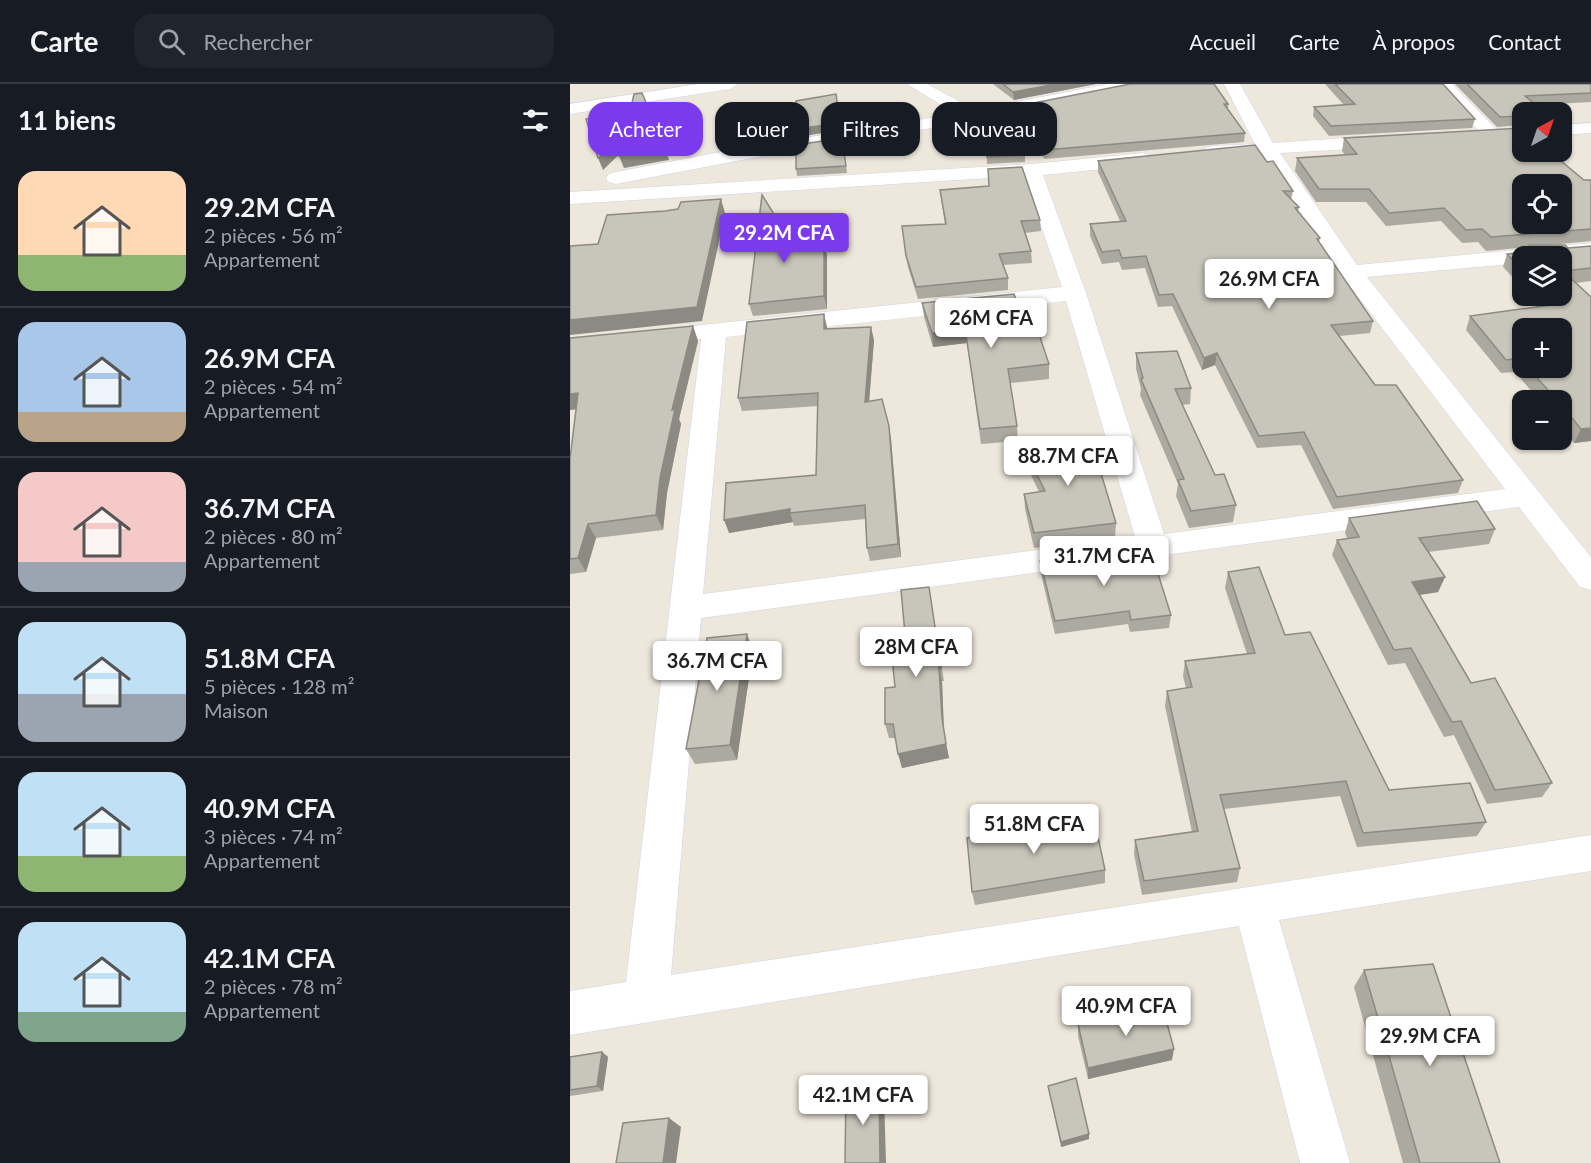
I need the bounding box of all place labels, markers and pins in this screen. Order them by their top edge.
pin: 29.2M CFA [715,213,853,264]
pin: 26.9M CFA [1200,259,1338,310]
pin: 26M CFA [936,298,1046,349]
pin: 88.7M CFA [999,436,1137,487]
pin: 31.7M CFA [1035,536,1173,587]
pin: 28M CFA [861,627,971,678]
pin: 36.7M CFA [648,641,786,692]
pin: 51.8M CFA [965,804,1103,855]
pin: 40.9M CFA [1057,986,1195,1037]
pin: 29.9M CFA [1361,1016,1499,1067]
pin: 42.1M CFA [794,1075,932,1126]

